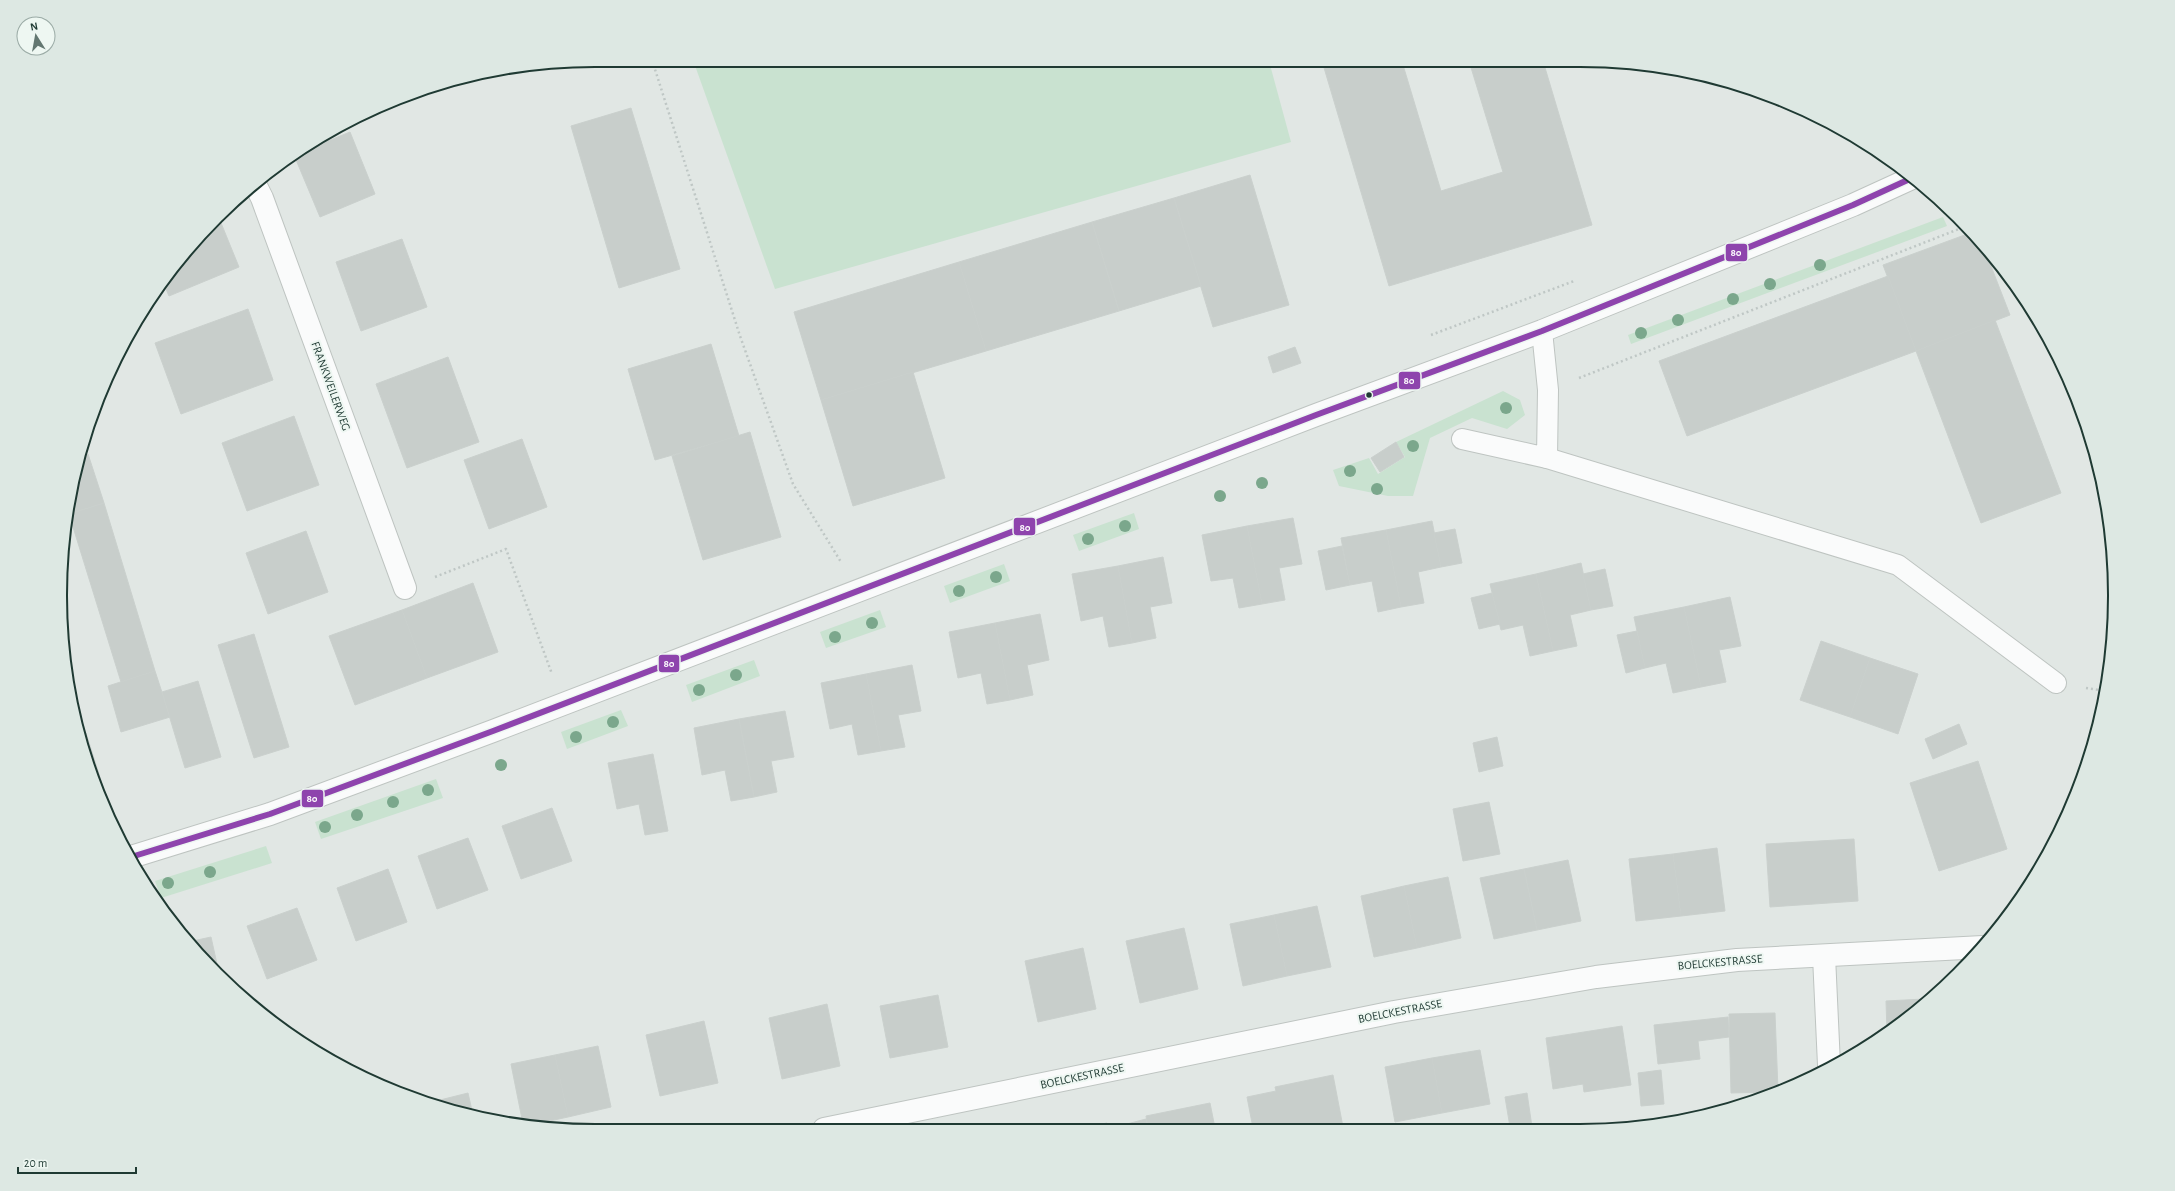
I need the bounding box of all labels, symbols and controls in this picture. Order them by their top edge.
north arrow [16,16,56,56]
text: N [29,21,39,33]
line badge: 80 [1725,243,1748,262]
text: 80 [1730,247,1742,258]
street label: FRANKWEILERWEG [309,340,353,432]
line badge: 80 [1398,371,1421,390]
text: 80 [1403,375,1415,386]
unlabelled marker [1364,390,1374,400]
line badge: 80 [1013,517,1036,536]
text: 80 [1019,522,1031,533]
line badge: 80 [658,654,680,673]
text: 80 [663,658,675,669]
line badge: 80 [301,789,324,808]
text: 80 [306,793,318,804]
street label: BOELCKESTRASSE [1677,952,1763,972]
street label: BOELCKESTRASSE [1357,997,1443,1025]
street label: BOELCKESTRASSE [1039,1061,1125,1091]
scale bar [18,1149,136,1175]
text: 20 m [24,1157,47,1169]

